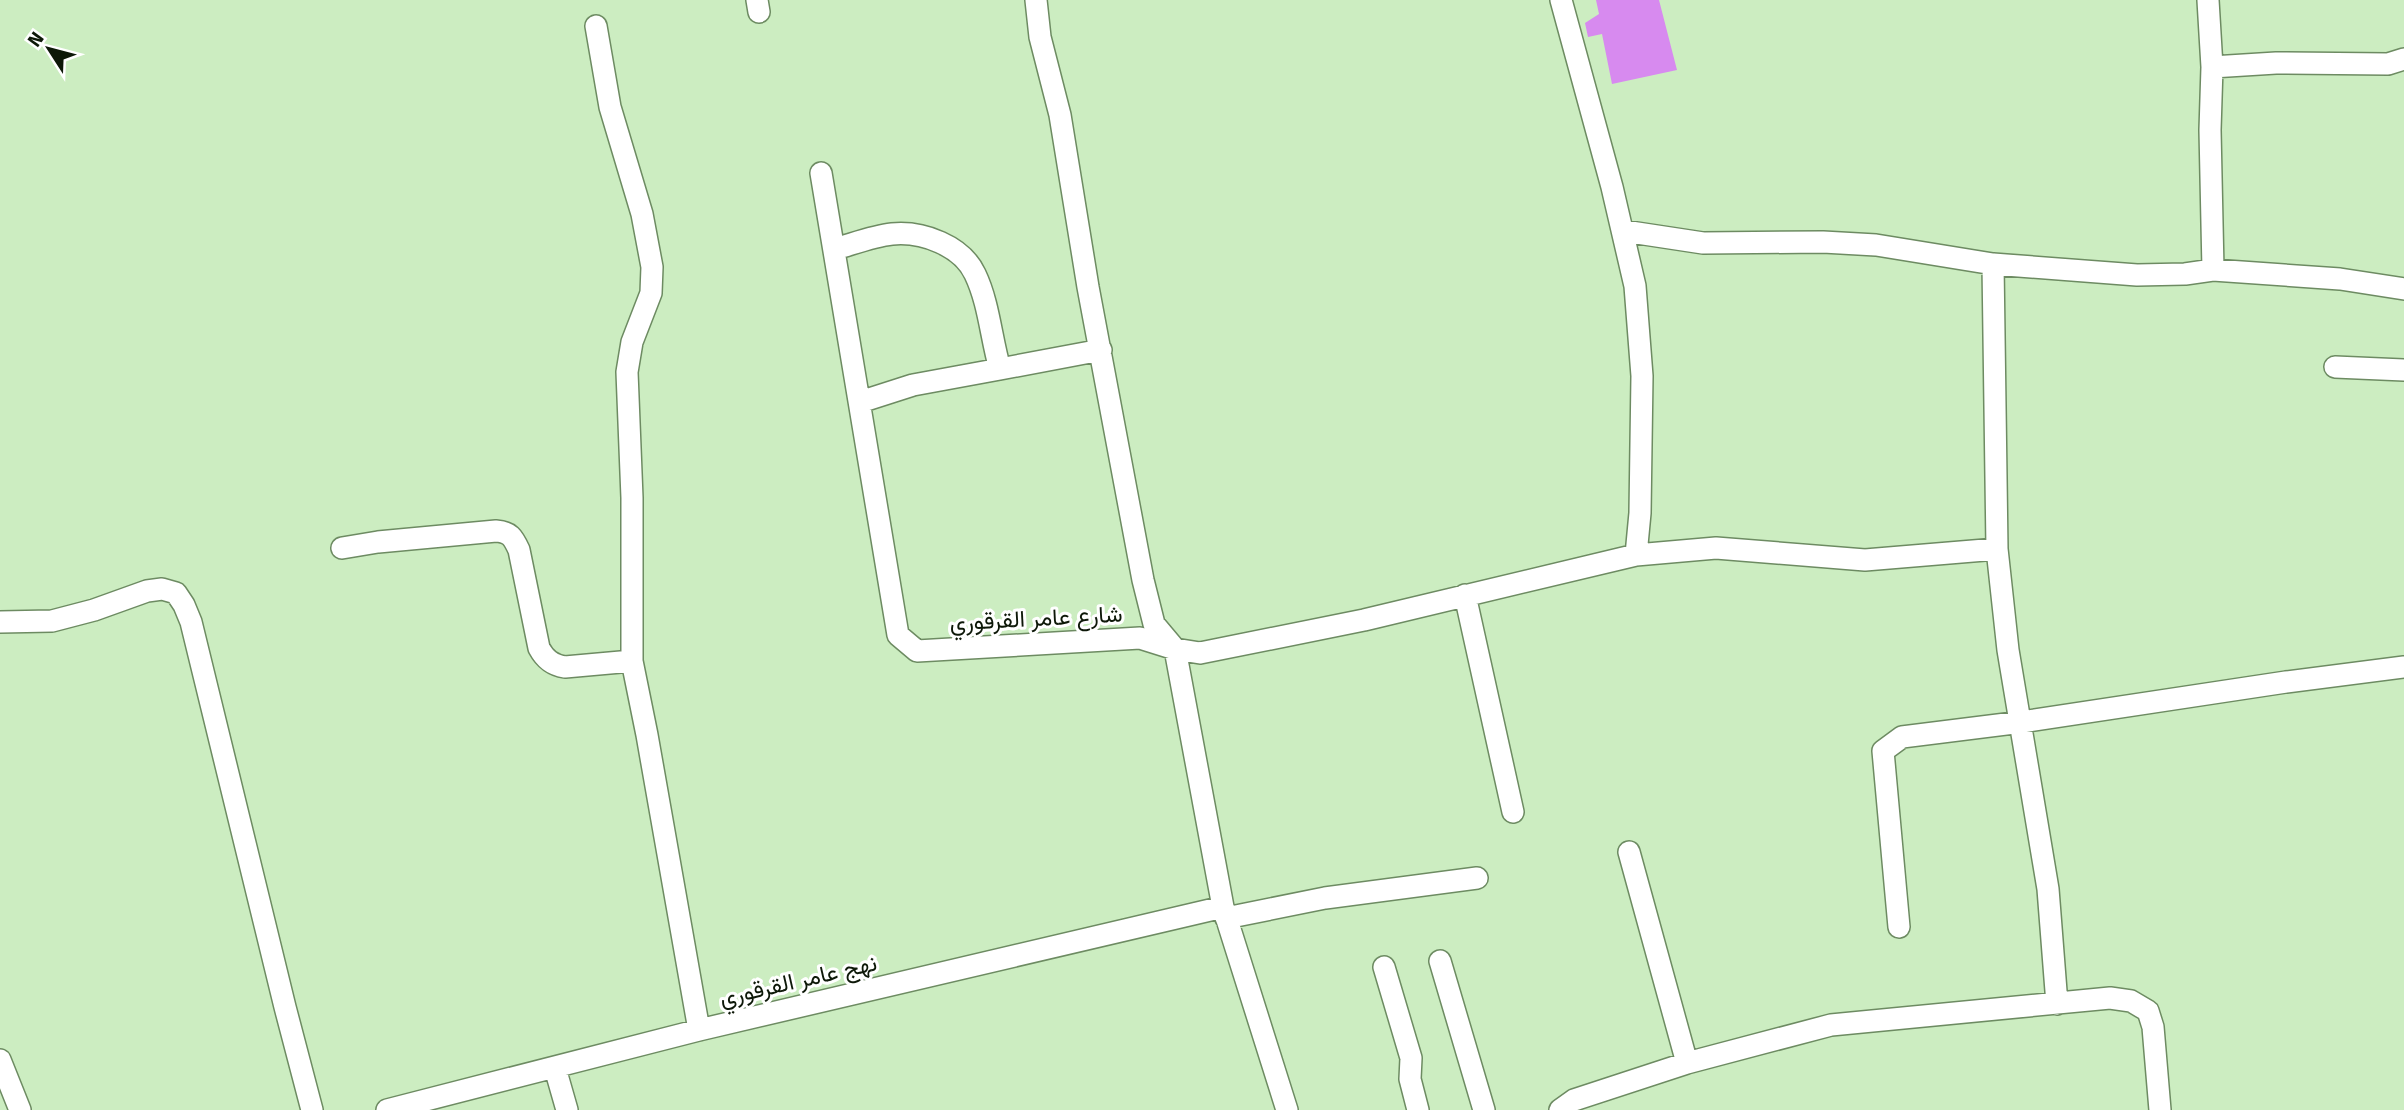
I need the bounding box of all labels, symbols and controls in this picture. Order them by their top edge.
north arrow [14,14,84,84]
text: N [23,27,49,51]
street label: شارع عامر القرقوري [949,599,1123,642]
street label: نهج عامر القرقوري [717,948,881,1017]

